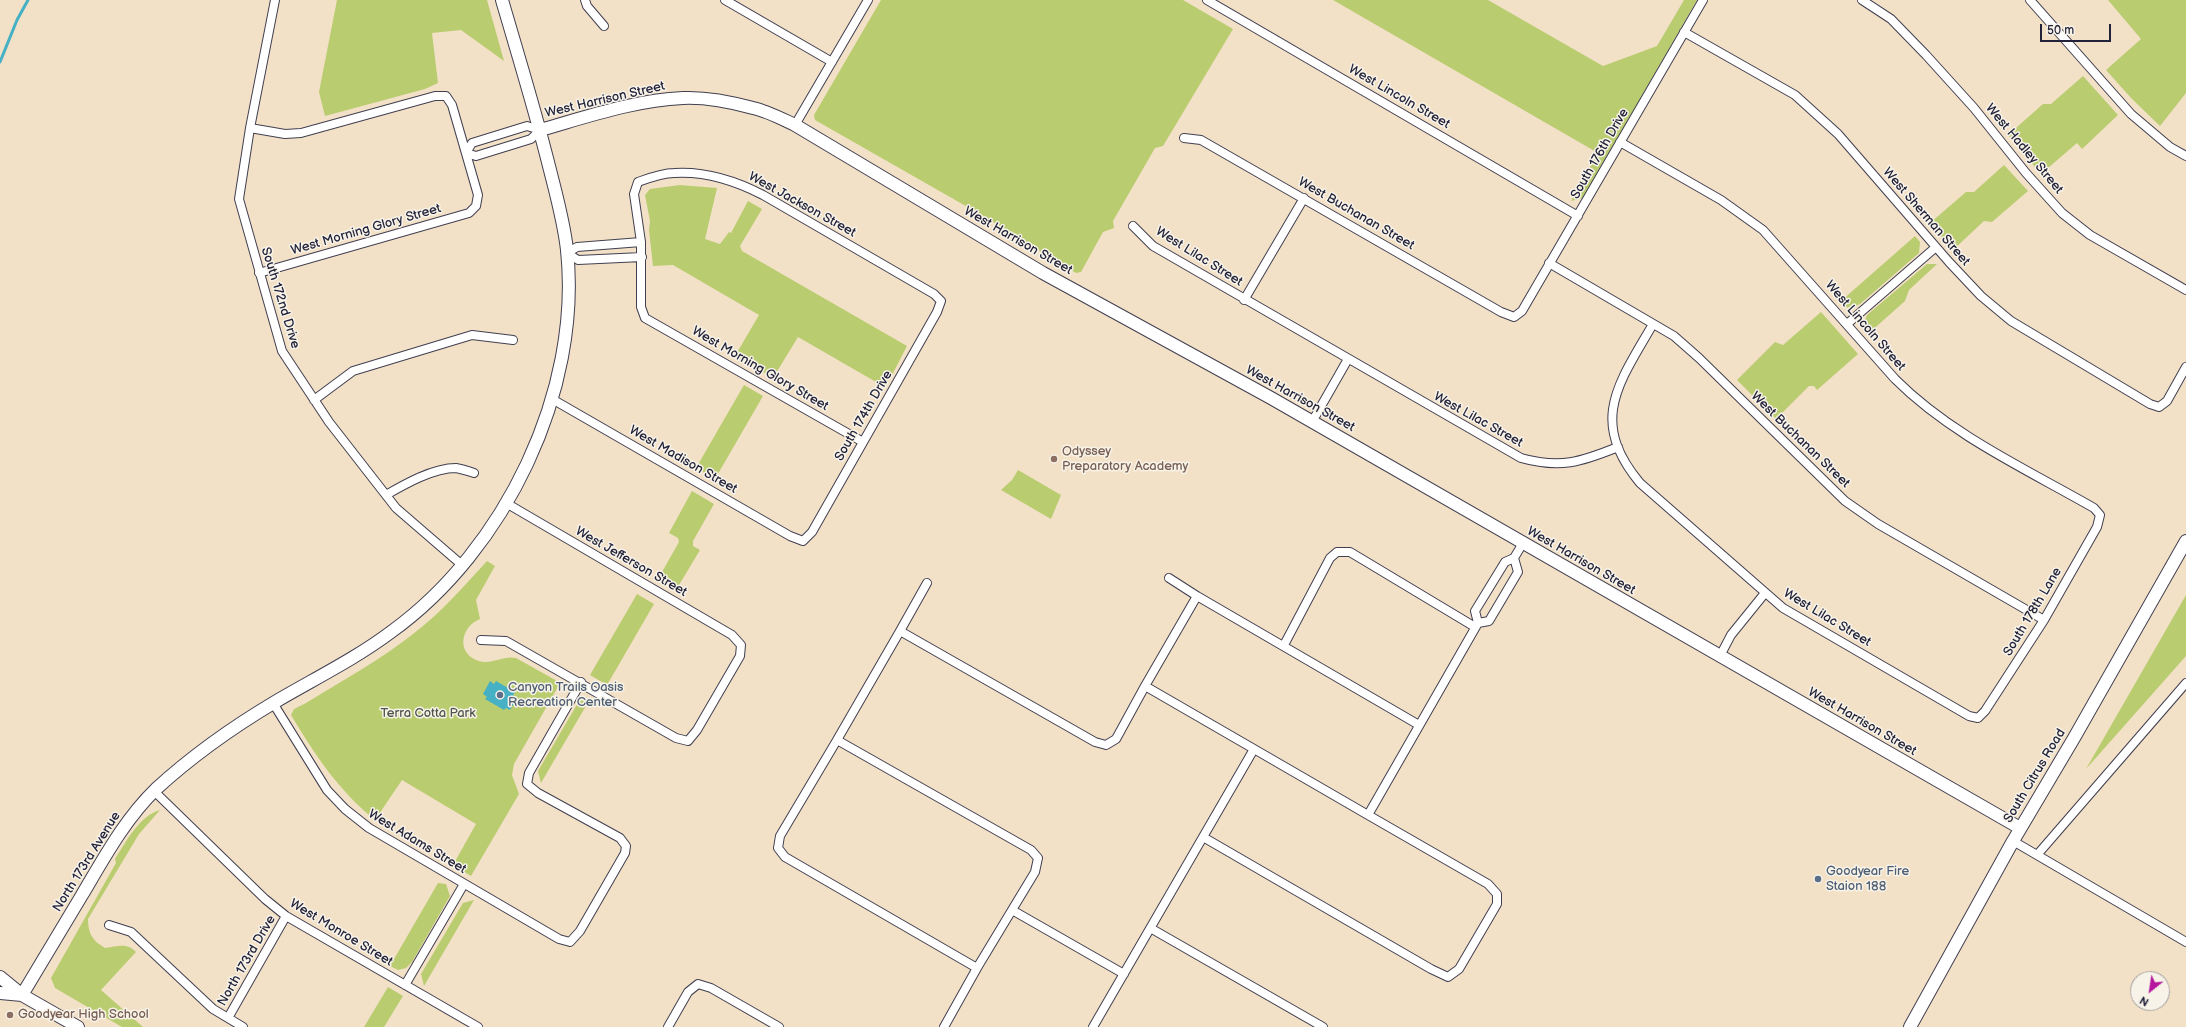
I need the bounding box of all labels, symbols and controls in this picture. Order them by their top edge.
scale bar [2042,16,2113,42]
text: 50 m [2047,23,2074,38]
street label: West Lincoln Street [1346,62,1452,132]
street label: West Harrison Street [544,79,666,121]
street label: West Hadley Street [1982,101,2066,197]
street label: South 176th Drive [1568,106,1632,202]
street label: West Sherman Street [1879,165,1973,269]
street label: West Jackson Street [746,169,858,241]
street label: West Buchanan Street [1295,174,1417,254]
street label: West Morning Glory Street [289,201,443,259]
street label: West Harrison Street [961,204,1075,278]
street label: West Lilac Street [1153,224,1245,290]
street label: South 172nd Drive [257,246,303,350]
street label: West Lincoln Street [1822,278,1908,374]
street label: West Morning Glory Street [689,323,831,415]
street label: West Harrison Street [1243,363,1357,435]
street label: South 174th Drive [832,368,896,464]
street label: West Lilac Street [1431,389,1525,451]
street label: West Buchanan Street [1747,389,1853,491]
street label: West Madison Street [626,423,740,497]
place label: Odyssey Preparatory Academy [1062,444,1188,475]
marker: Odyssey Preparatory Academy [1049,454,1059,464]
street label: West Jefferson Street [572,524,690,600]
street label: West Harrison Street [1524,524,1638,598]
street label: South 178th Lane [2001,565,2065,659]
street label: West Lilac Street [1780,586,1874,650]
place label: Canyon Trails Oasis Recreation Center [508,680,624,711]
street label: West Harrison Street [1805,685,1919,759]
marker: Canyon Trails Oasis Recreation Center [495,690,505,700]
park label: Terra Cotta Park [380,706,476,722]
street label: South Citrus Road [2001,726,2069,826]
street label: West Adams Street [365,807,469,877]
street label: North 173rd Avenue [50,809,124,915]
place label: Goodyear Fire Staion 188 [1826,864,1909,895]
marker: Goodyear Fire Staion 188 [1813,874,1823,884]
street label: West Monroe Street [287,896,395,970]
street label: North 173rd Drive [215,913,279,1009]
north arrow [2130,971,2170,1011]
text: N [2137,993,2151,1009]
place label: Goodyear High School [18,1007,149,1023]
marker: Goodyear High School [5,1010,15,1020]

